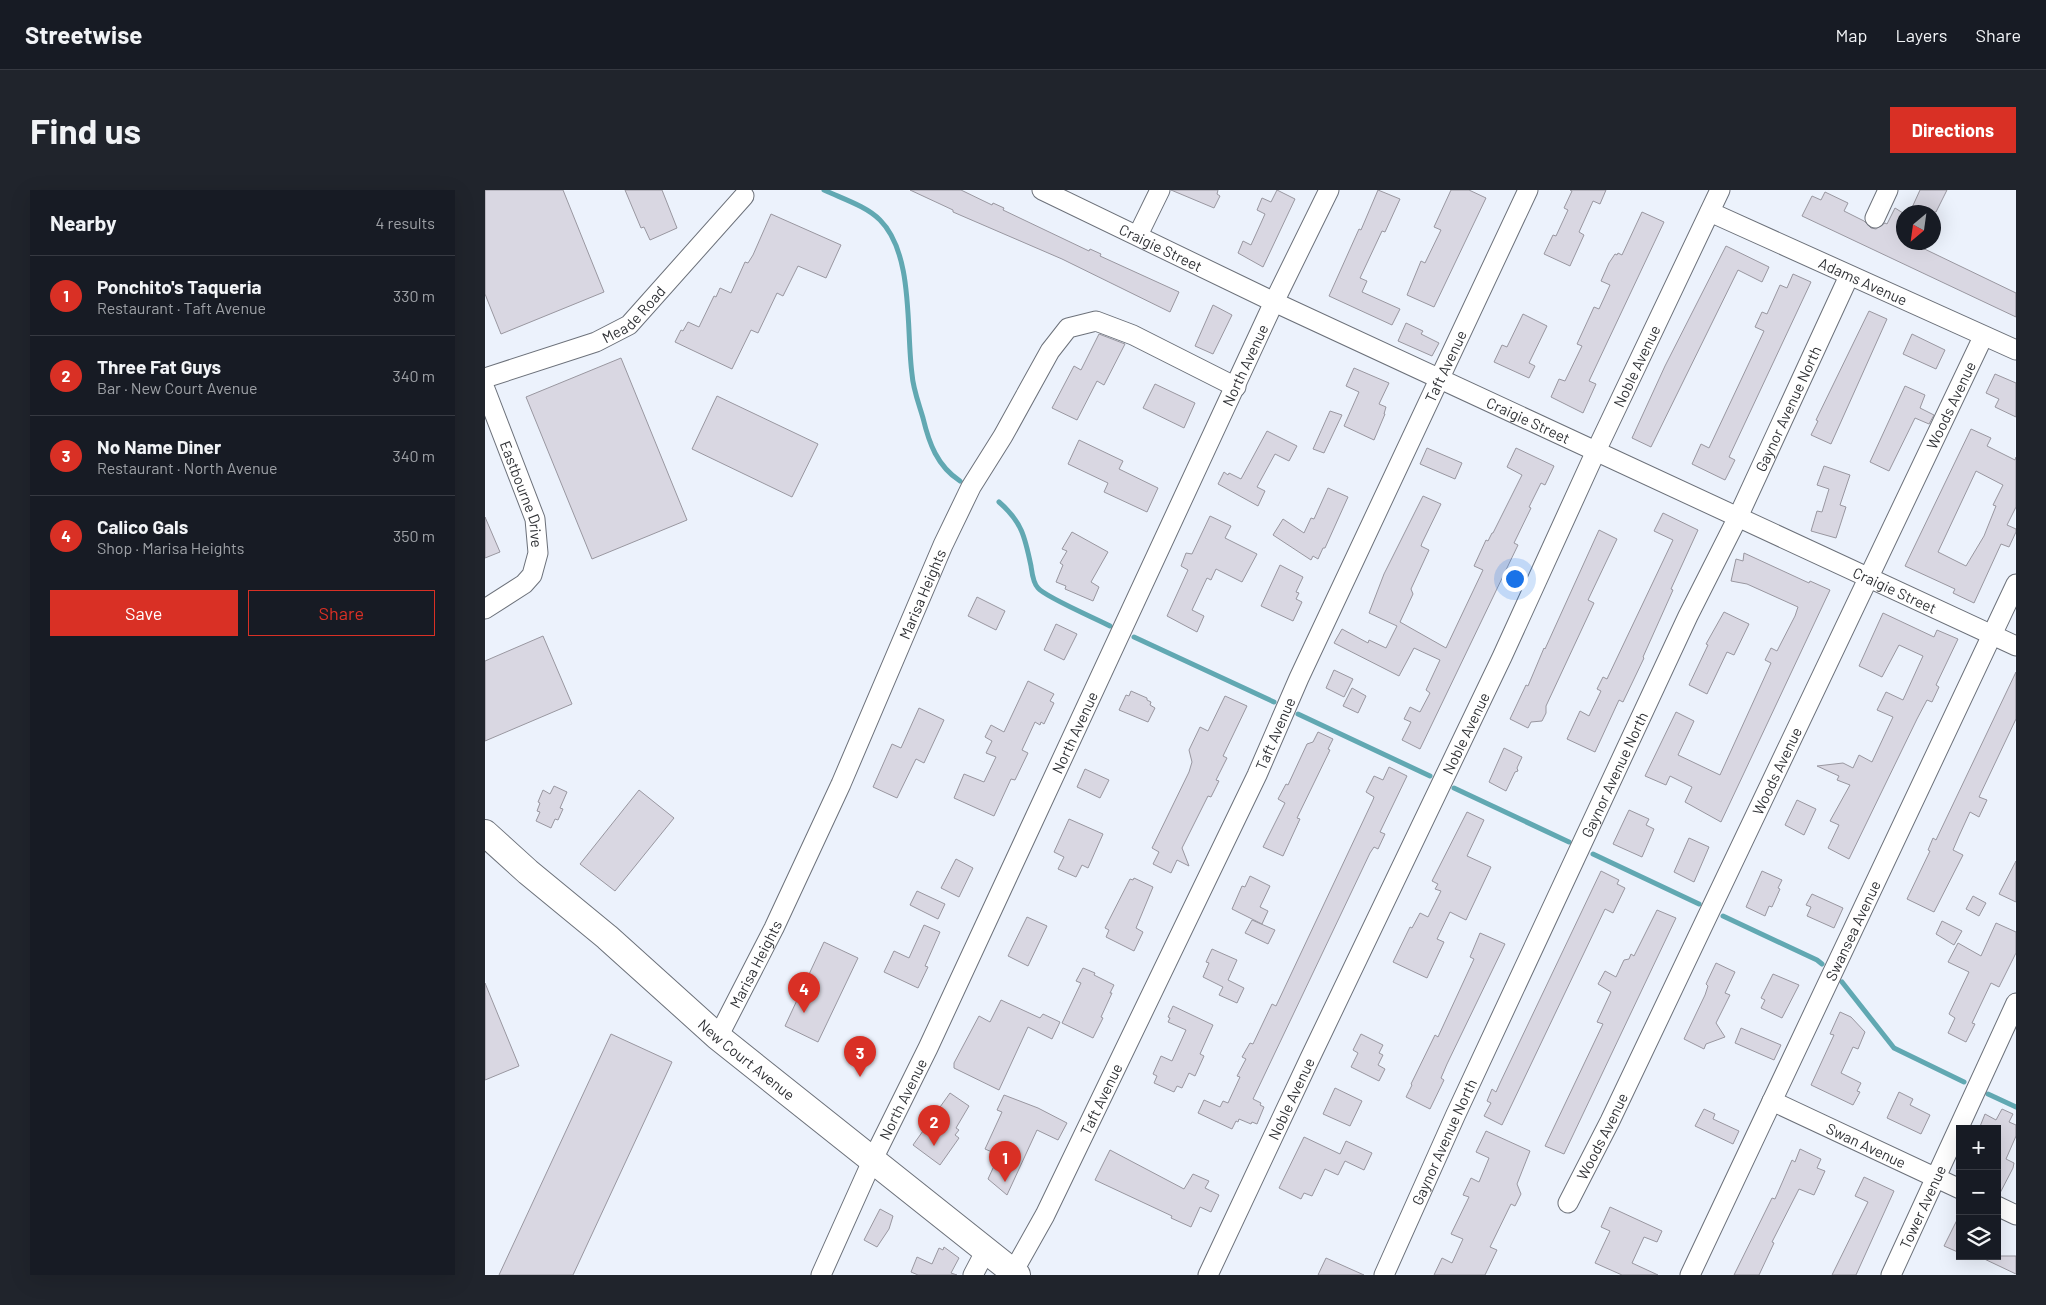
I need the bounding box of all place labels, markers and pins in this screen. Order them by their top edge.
pin: 4 [788,972,820,1013]
pin: 3 [844,1036,876,1077]
pin: 2 [918,1105,950,1146]
pin: 1 [989,1141,1021,1182]

